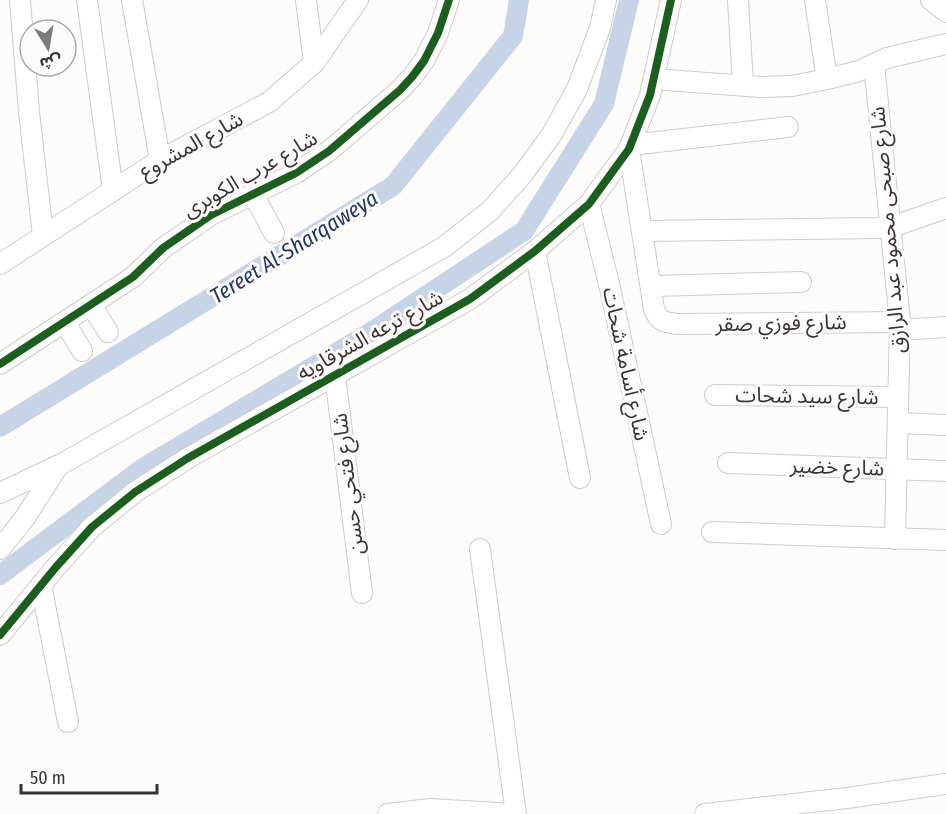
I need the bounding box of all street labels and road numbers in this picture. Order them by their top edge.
street label: شارع صبحى محمود عبد الرازق [864,105,914,354]
street label: شارع المشروع [135,106,248,186]
street label: شارع عرب الكوبرى [178,125,323,225]
street label: شارع ترعه الشرقاويه [292,284,449,388]
street label: شارع أسامة شحات [595,285,655,444]
street label: شارع فوزي صقر [714,309,847,340]
street label: شارع سيد شحات [735,382,879,412]
street label: شارع فتحي حسن [326,411,372,556]
street label: شارع خضير [788,452,885,484]

